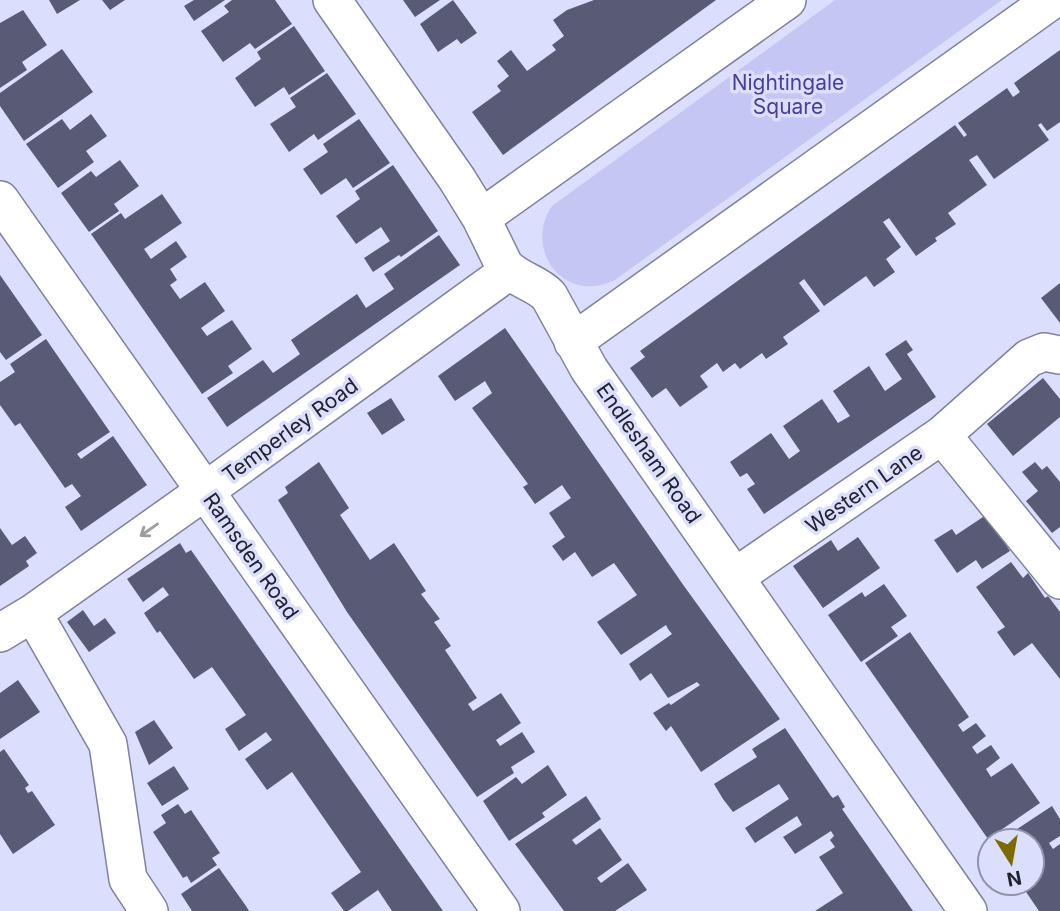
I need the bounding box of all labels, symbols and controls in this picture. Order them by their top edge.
park label: Nightingale Square [732,70,844,119]
street label: Temperley Road [217,373,363,487]
street label: Endlesham Road [591,378,707,528]
street label: Western Lane [801,440,927,538]
street label: Ramsden Road [198,488,304,624]
one-way arrow [140,523,159,537]
north arrow [976,827,1046,897]
text: N [1005,866,1023,891]

